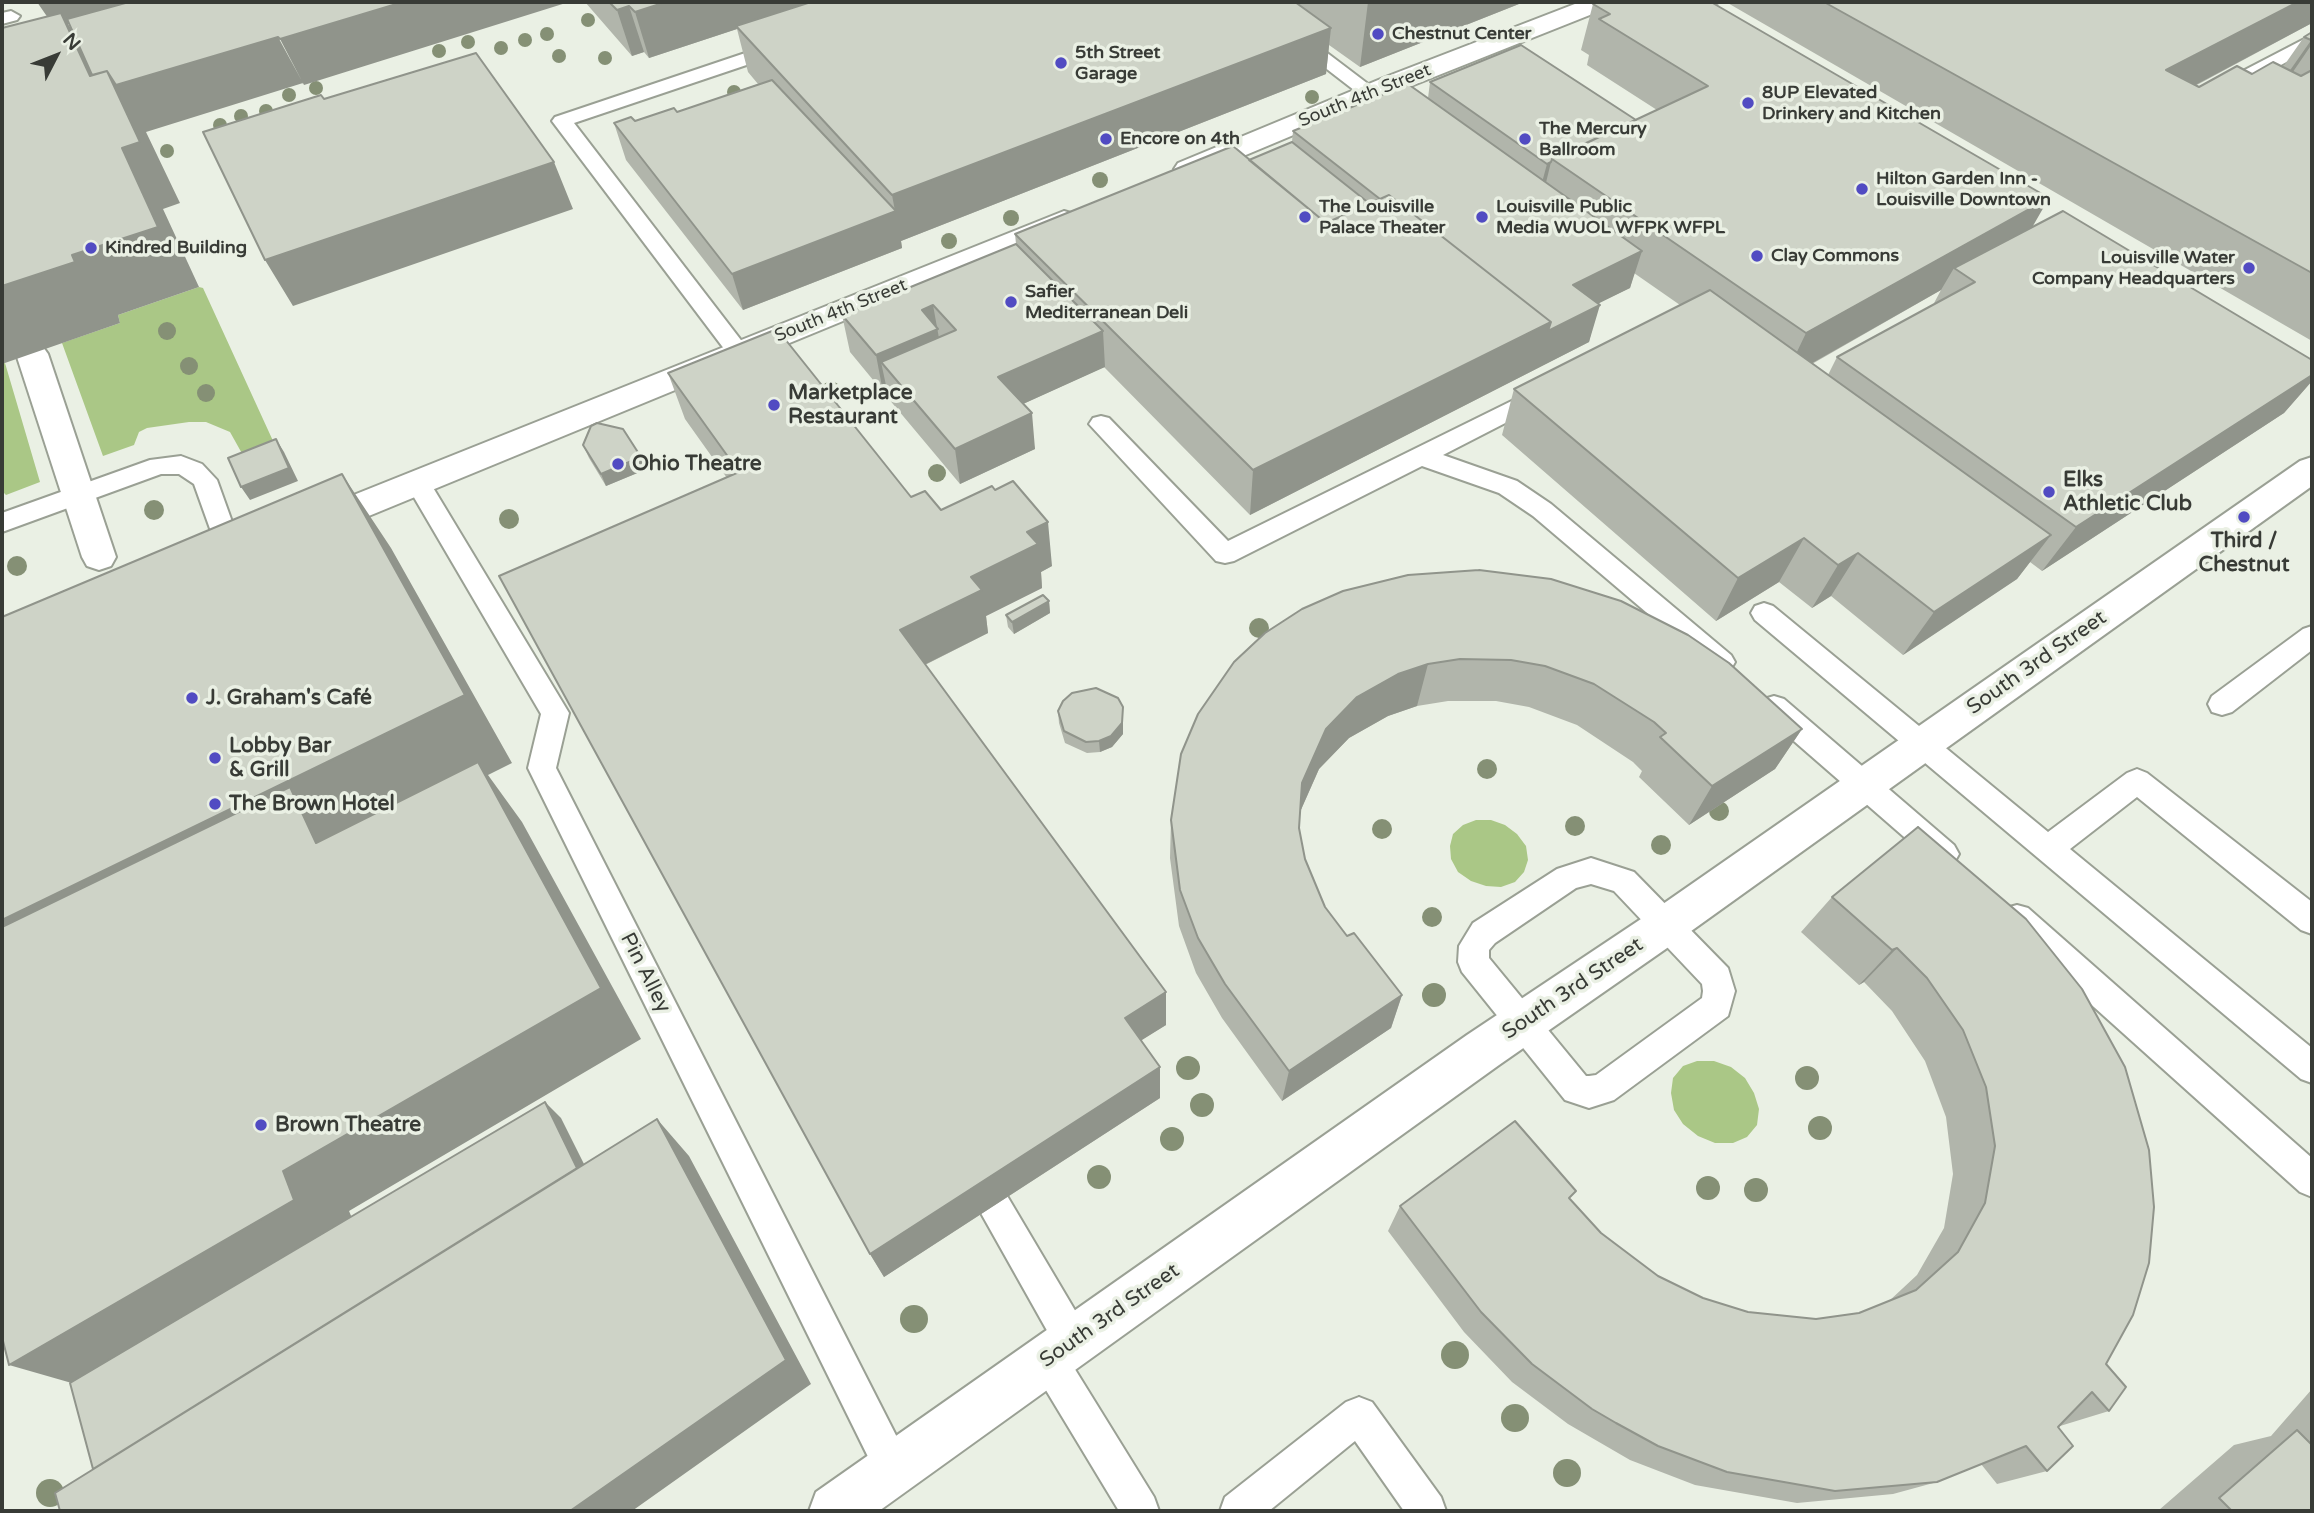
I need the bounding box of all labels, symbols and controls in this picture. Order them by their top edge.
north arrow [21,21,91,91]
place label: Chestnut Center [1392,23,1531,45]
marker: Chestnut Center [1370,26,1386,42]
text: N [58,29,85,55]
place label: 5th Street Garage [1075,42,1160,84]
marker: 5th Street Garage [1053,55,1069,71]
street label: South 4th Street [1296,60,1434,132]
place label: 8UP Elevated Drinkery and Kitchen [1762,82,1941,124]
marker: 8UP Elevated Drinkery and Kitchen [1740,95,1756,111]
place label: The Mercury Ballroom [1539,118,1647,160]
place label: Encore on 4th [1120,128,1240,150]
marker: Encore on 4th [1098,131,1114,147]
marker: The Mercury Ballroom [1517,131,1533,147]
place label: Hilton Garden Inn - Louisville Downtown [1876,168,2051,210]
marker: Hilton Garden Inn - Louisville Downtown [1854,181,1870,197]
place label: The Louisville Palace Theater [1319,196,1445,238]
place label: Louisville Public Media WUOL WFPK WFPL [1496,196,1725,238]
marker: The Louisville Palace Theater [1297,209,1313,225]
marker: Louisville Public Media WUOL WFPK WFPL [1474,209,1490,225]
place label: Kindred Building [105,237,247,259]
marker: Kindred Building [83,240,99,256]
place label: Clay Commons [1771,245,1899,267]
place label: Louisville Water Company Headquarters [2032,247,2235,290]
marker: Clay Commons [1749,248,1765,264]
marker: Louisville Water Company Headquarters [2241,260,2257,276]
street label: South 4th Street [772,275,910,347]
place label: Safier Mediterranean Deli [1025,281,1188,324]
marker: Safier Mediterranean Deli [1003,294,1019,310]
place label: Marketplace Restaurant [788,380,913,430]
marker: Marketplace Restaurant [766,397,782,413]
place label: Ohio Theatre [632,451,762,477]
marker: Ohio Theatre [610,456,626,472]
place label: Elks Athletic Club [2063,467,2192,517]
marker: Elks Athletic Club [2041,484,2057,500]
marker: Third / Chestnut [2236,509,2252,525]
place label: Third / Chestnut [2199,528,2289,578]
street label: South 3rd Street [1962,606,2112,720]
place label: J. Graham's Café [206,685,372,711]
marker: J. Graham's Café [184,690,200,706]
place label: Lobby Bar & Grill [229,733,331,783]
marker: Lobby Bar & Grill [207,750,223,766]
place label: The Brown Hotel [229,791,395,817]
marker: The Brown Hotel [207,796,223,812]
street label: Pin Alley [614,929,676,1017]
street label: South 3rd Street [1498,933,1648,1045]
place label: Brown Theatre [275,1112,421,1138]
marker: Brown Theatre [253,1117,269,1133]
street label: South 3rd Street [1035,1259,1185,1373]

